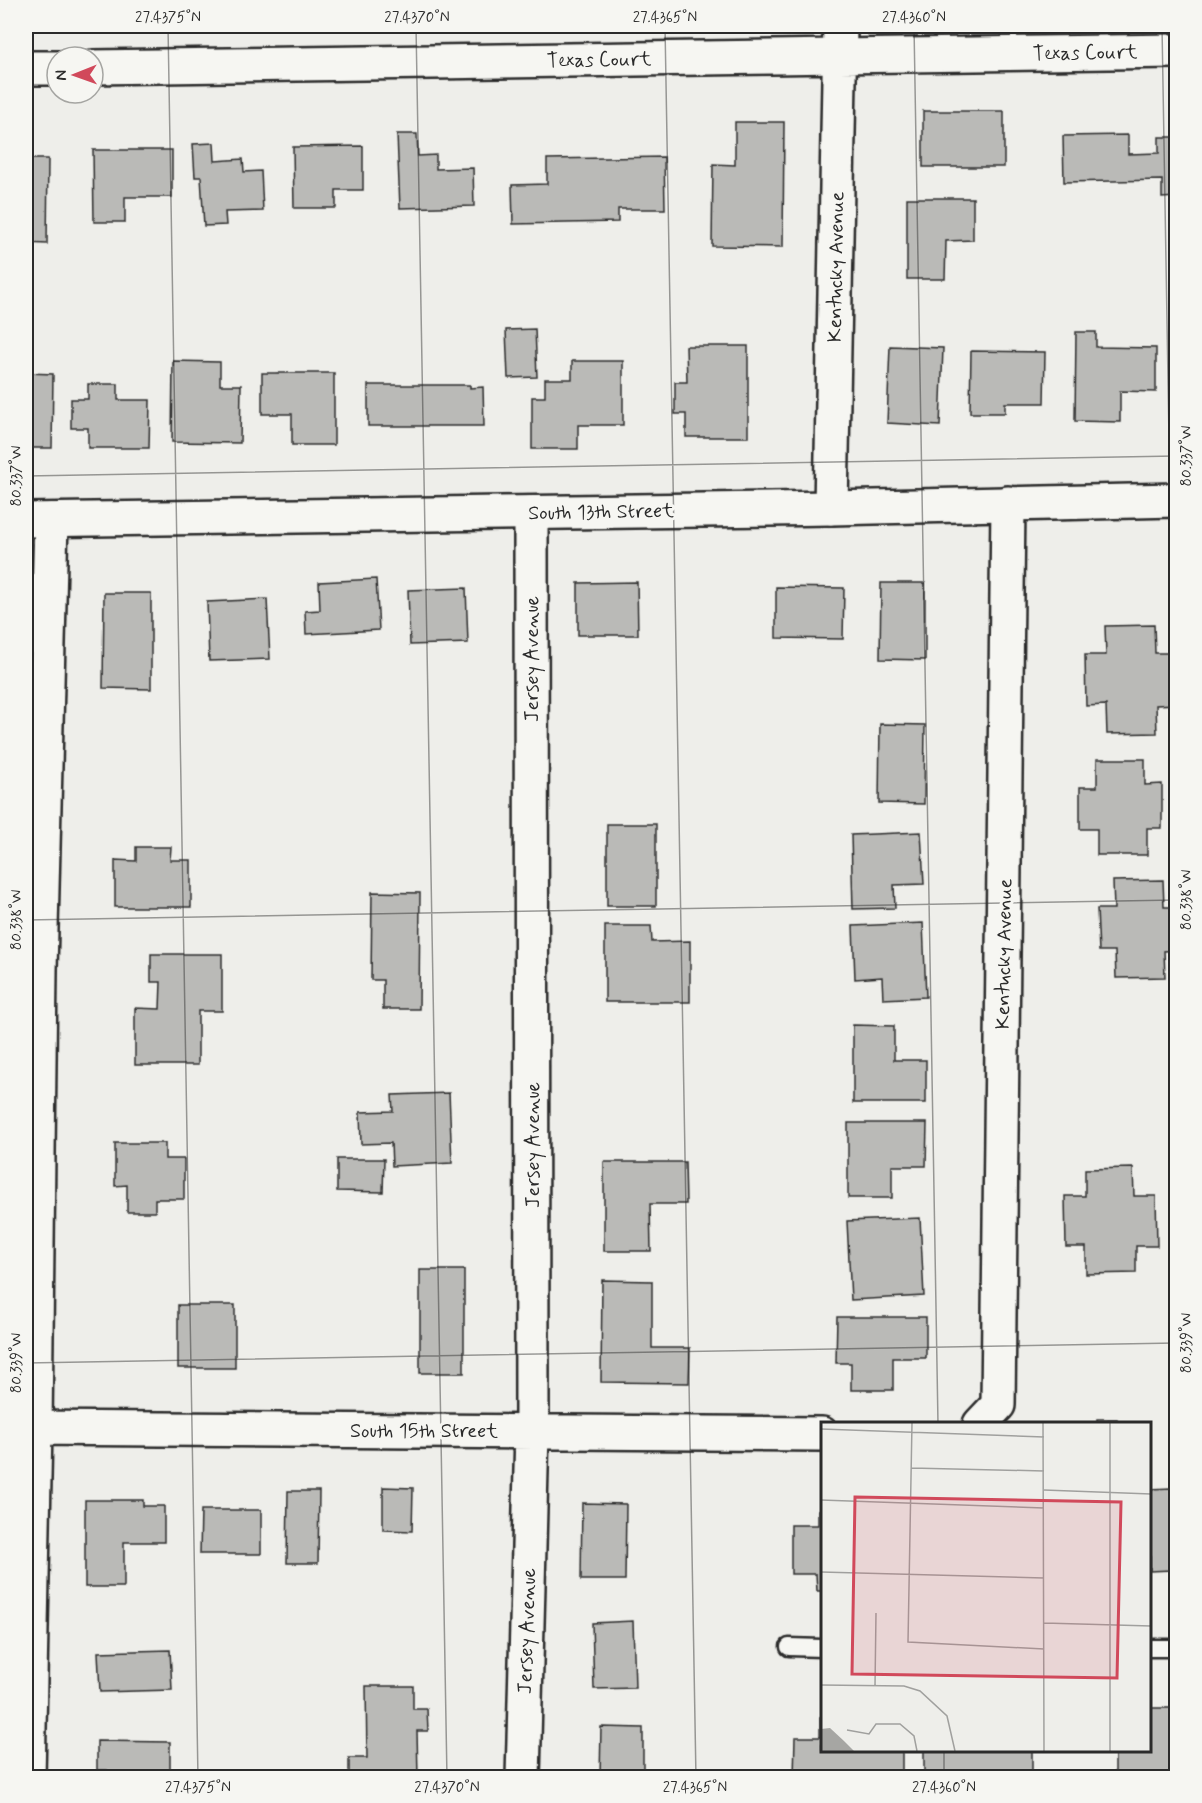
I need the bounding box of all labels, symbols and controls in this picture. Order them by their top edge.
text: 27.4375°N [135,8,201,28]
text: 27.4370°N [384,8,450,28]
text: 27.4365°N [633,8,697,28]
text: 27.4360°N [882,8,946,28]
street label: Texas Court [1032,39,1138,68]
north arrow [45,45,105,105]
street label: Texas Court [546,46,652,75]
text: N [51,70,72,81]
street label: Kentucky Avenue [822,191,851,343]
text: 80.337°W [1177,426,1197,486]
text: 80.337°W [7,446,27,506]
street label: South 13th Street [528,498,674,527]
street label: Jersey Avenue [519,596,546,722]
text: 80.338°W [1177,870,1197,930]
street label: Kentucky Avenue [990,878,1019,1030]
text: 80.338°W [7,890,27,950]
street label: Jersey Avenue [520,1082,547,1208]
text: 80.339°W [1177,1313,1197,1373]
text: 80.339°W [7,1333,27,1393]
street label: South 15th Street [350,1418,498,1445]
inset map [821,1422,1151,1752]
street label: Jersey Avenue [512,1568,543,1695]
text: 27.4375°N [165,1778,231,1798]
text: 27.4370°N [414,1778,480,1798]
text: 27.4365°N [663,1778,727,1798]
text: 27.4360°N [912,1778,976,1798]

